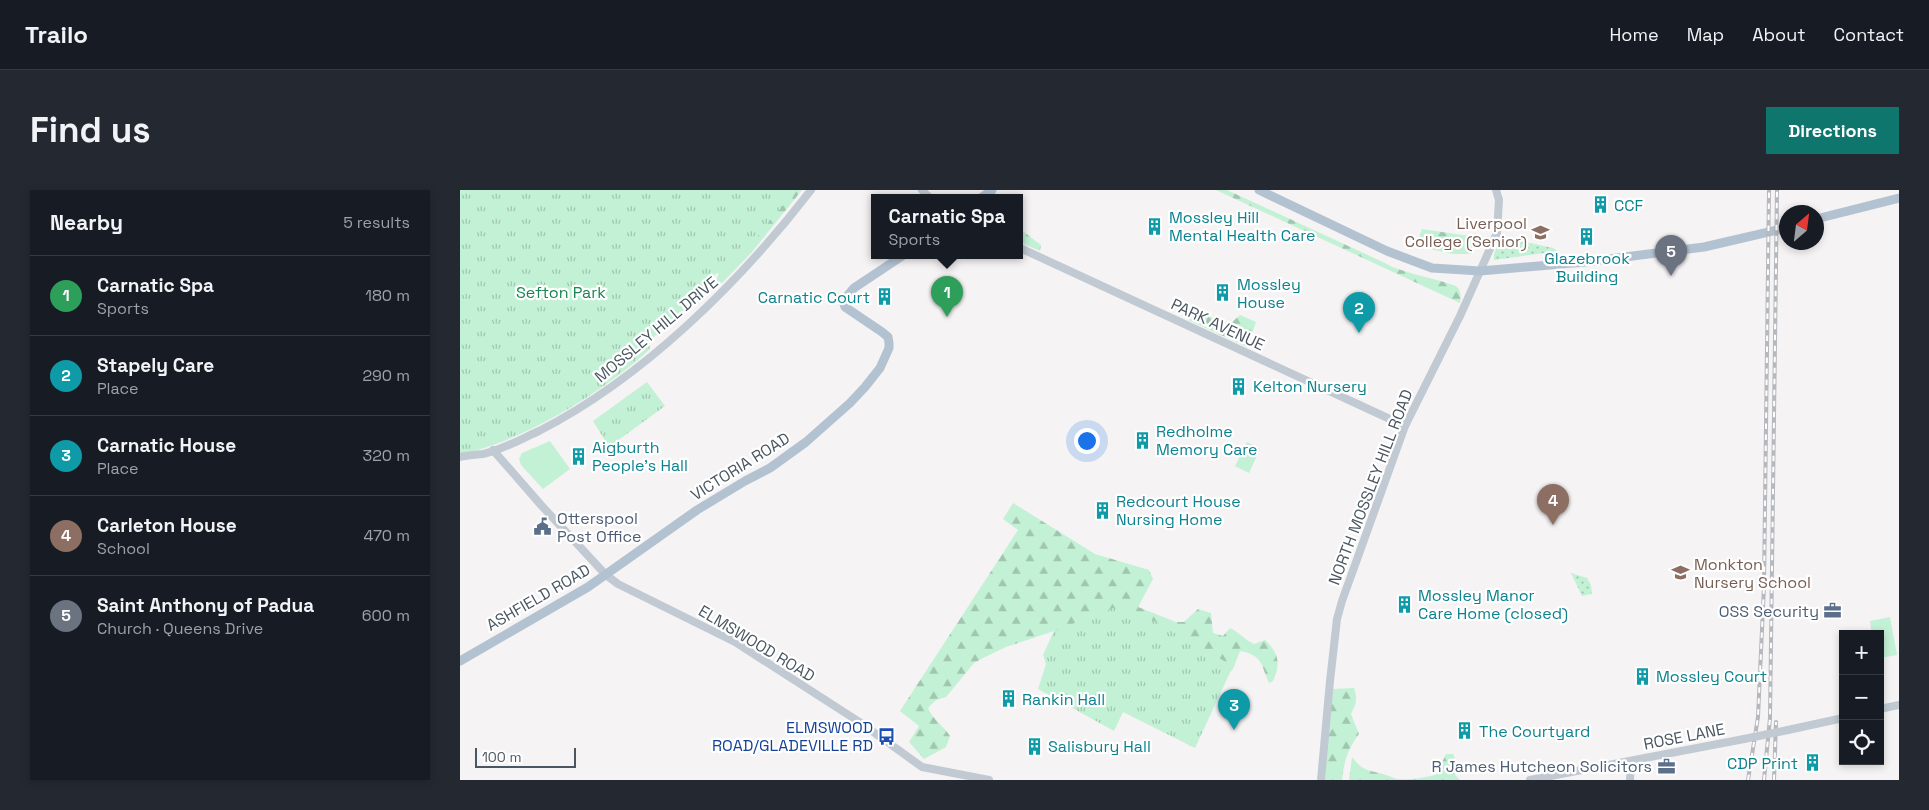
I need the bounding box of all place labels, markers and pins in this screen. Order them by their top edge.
building icon: CCF [1590,195,1610,215]
place label: CCF [1614,195,1644,216]
place label: Mossley Hill Mental Health Care [1169,207,1316,246]
place label: Liverpool College (Senior) [1405,213,1527,252]
building icon: Mossley Hill Mental Health Care [1145,216,1165,236]
school or university icon: Liverpool College (Senior) [1531,222,1551,242]
building icon: Glazebrook Building [1577,226,1597,246]
pin: 5 [1655,235,1687,276]
place label: Glazebrook Building [1544,248,1630,287]
place label: Mossley House [1237,274,1301,313]
pin: 1 [931,276,963,317]
building icon: Mossley House [1213,283,1233,303]
place label: Carnatic Court [758,287,870,308]
building icon: Carnatic Court [874,287,894,307]
pin: 2 [1343,292,1375,333]
building icon: Kelton Nursery [1229,376,1249,396]
place label: Kelton Nursery [1253,376,1367,397]
place label: Redholme Memory Care [1156,421,1258,460]
building icon: Redholme Memory Care [1132,430,1152,450]
place label: Aigburth People's Hall [592,437,688,476]
building icon: Aigburth People's Hall [568,446,588,466]
pin: 4 [1537,484,1569,525]
place label: Redcourt House Nursing Home [1116,491,1241,530]
building icon: Redcourt House Nursing Home [1092,500,1112,520]
place label: Otterspool Post Office [557,508,641,547]
public building icon: Otterspool Post Office [533,517,553,537]
place label: Monkton Nursery School [1694,554,1811,593]
school or university icon: Monkton Nursery School [1670,563,1690,583]
place label: Mossley Manor Care Home (closed) [1418,585,1568,624]
building icon: Mossley Manor Care Home (closed) [1394,594,1414,614]
place label: OSS Security [1719,601,1819,622]
office icon: OSS Security [1823,601,1843,621]
building icon: Mossley Court [1632,666,1652,686]
place label: Mossley Court [1656,666,1767,687]
building icon: Rankin Hall [998,689,1018,709]
place label: Rankin Hall [1022,689,1105,710]
pin: 3 [1218,689,1250,730]
place label: ELMSWOOD ROAD/GLADEVILLE RD [712,717,873,756]
building icon: The Courtyard [1455,721,1475,741]
place label: The Courtyard [1479,721,1590,742]
bus stop icon: ELMSWOOD ROAD/GLADEVILLE RD [877,726,897,746]
building icon: Salisbury Hall [1024,736,1044,756]
place label: Salisbury Hall [1048,736,1151,757]
place label: CDP Print [1727,753,1798,774]
building icon: CDP Print [1802,753,1822,773]
place label: R James Hutcheon Solicitors [1431,756,1652,777]
office icon: R James Hutcheon Solicitors [1656,756,1676,776]

